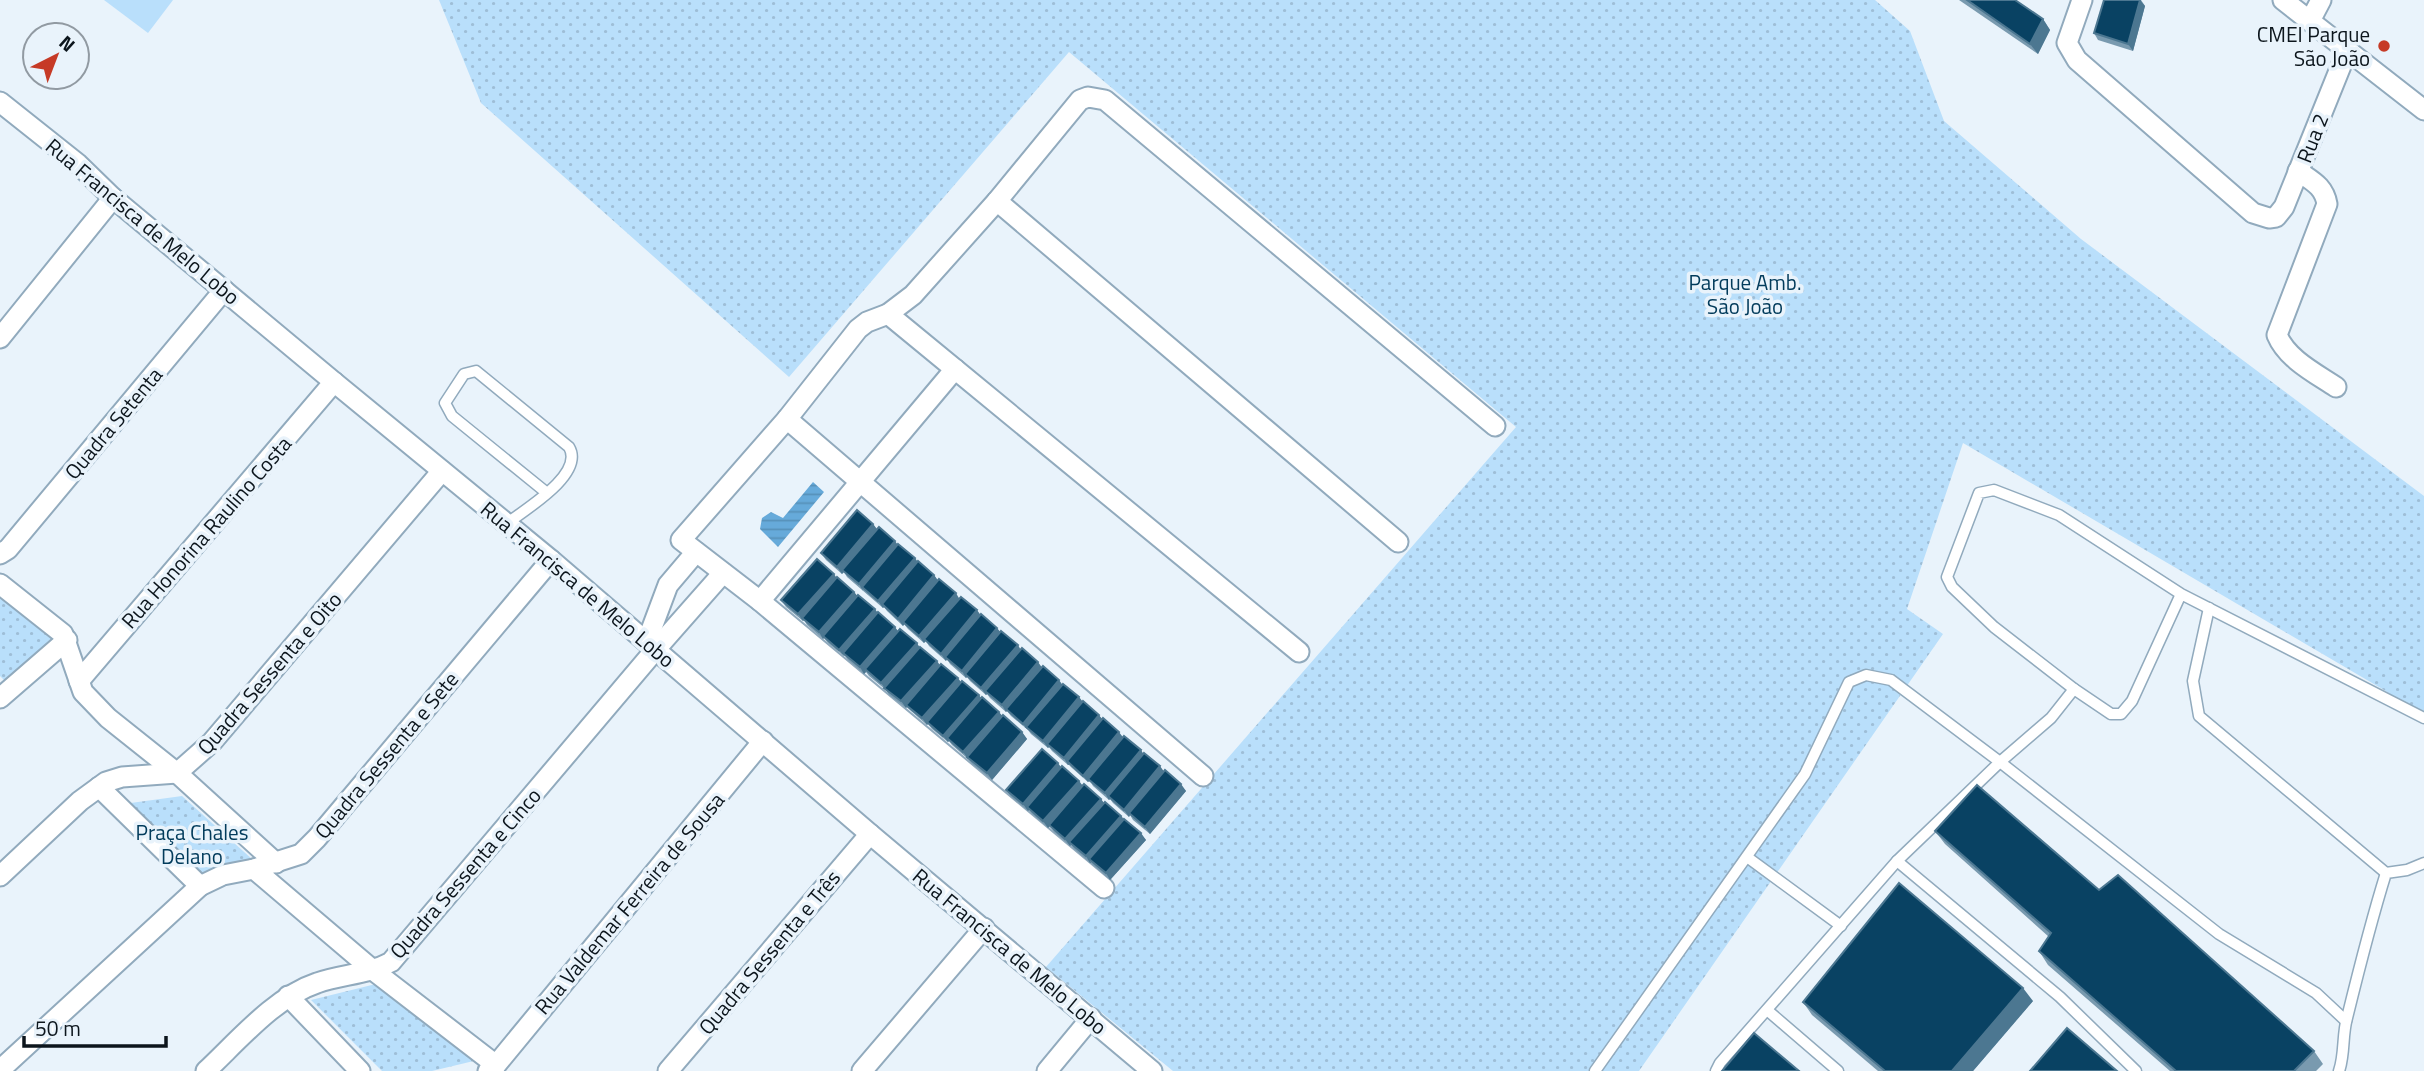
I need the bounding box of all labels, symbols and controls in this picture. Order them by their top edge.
place label: CMEI Parque São João [2257,18,2370,74]
north arrow [21,21,91,91]
text: N [53,28,82,58]
marker: CMEI Parque São João [2376,38,2392,54]
street label: Rua 2 [2288,108,2336,168]
street label: Rua Francisca de Melo Lobo [39,130,247,312]
park label: Parque Amb. São João [1689,266,1801,322]
street label: Quadra Setenta [56,359,170,486]
street label: Rua Honorina Raulino Costa [113,428,299,635]
street label: Rua Francisca de Melo Lobo [474,493,682,675]
street label: Quadra Sessenta e Oito [189,584,349,762]
street label: Quadra Sessenta e Sete [306,664,466,846]
street label: Quadra Sessenta e Cinco [382,780,548,966]
street label: Rua Valdemar Ferreira de Sousa [526,785,732,1021]
park label: Praça Chales Delano [136,816,248,872]
street label: Rua Francisca de Melo Lobo [906,860,1114,1042]
street label: Quadra Sessenta e Três [690,863,848,1041]
scale bar [24,1004,166,1048]
text: 50 m [35,1012,81,1044]

